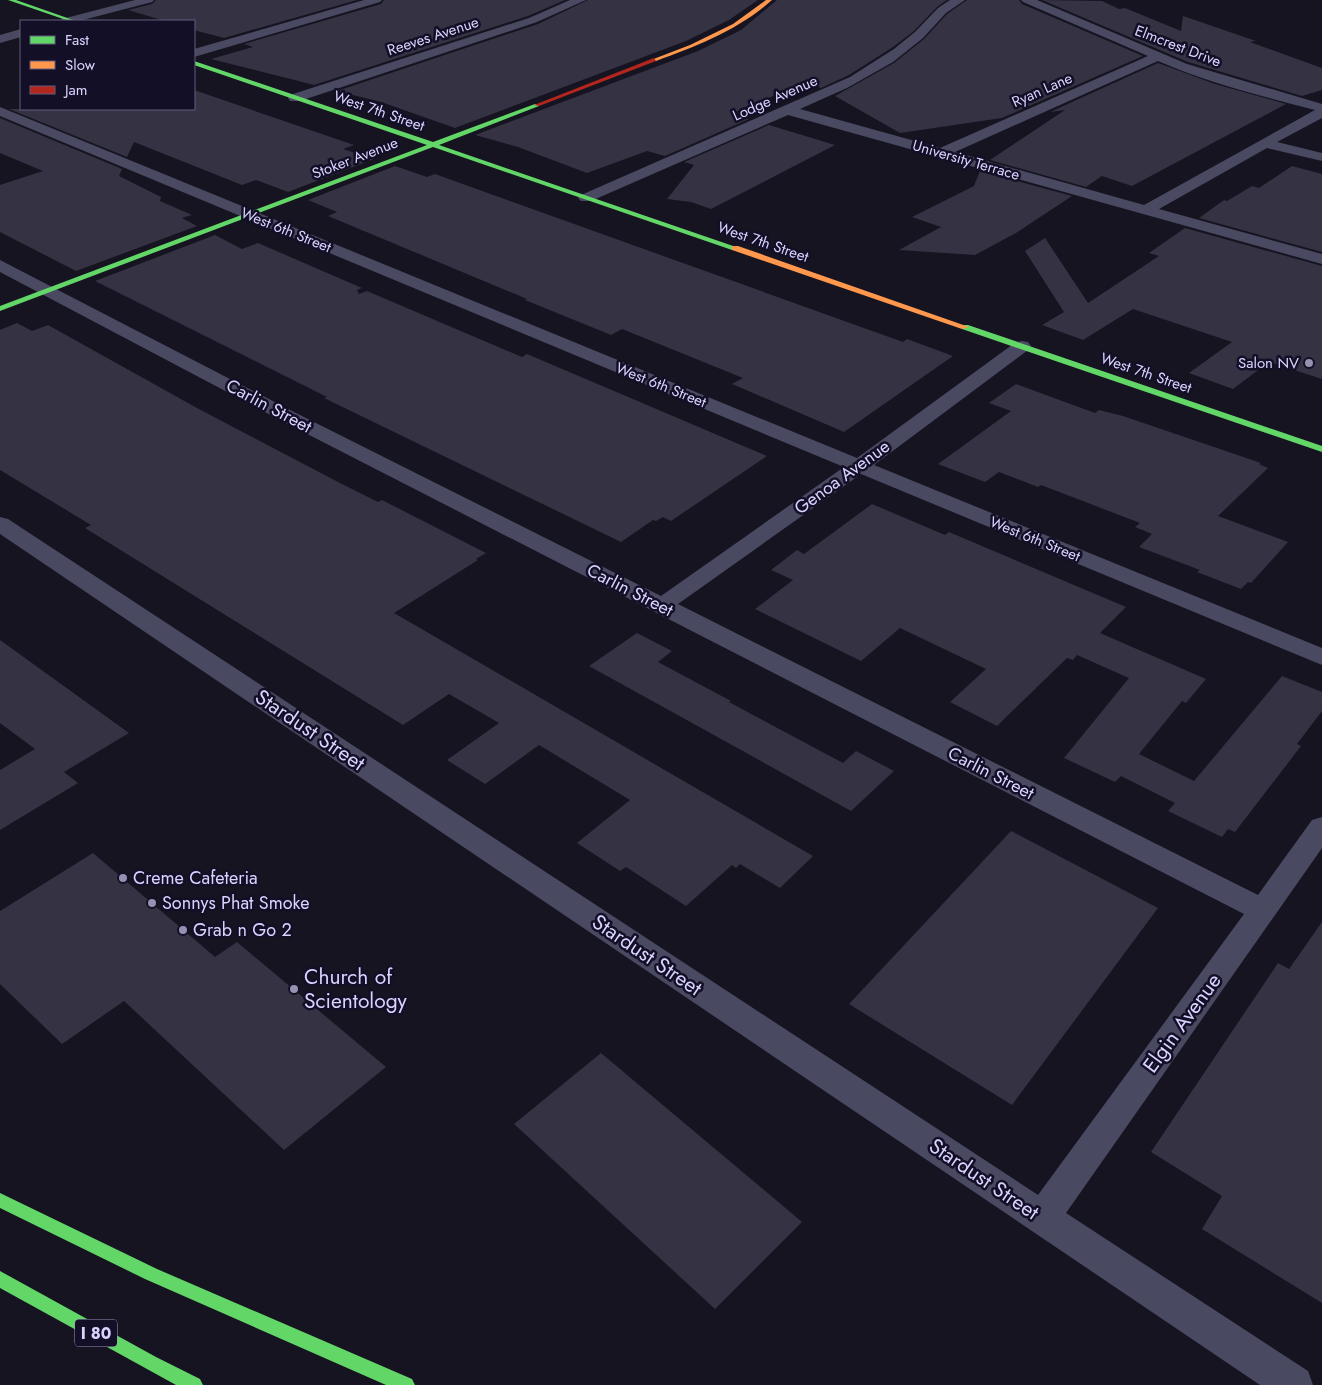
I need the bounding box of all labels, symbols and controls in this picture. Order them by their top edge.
street label: Reeves Avenue [384,11,482,61]
street label: Elmcrest Drive [1132,19,1225,73]
legend [20,20,195,110]
text: Fast [65,29,89,51]
text: Slow [65,54,96,76]
street label: Ryan Lane [1008,67,1076,113]
street label: Lodge Avenue [729,69,821,127]
text: Jam [63,79,88,101]
street label: West 7th Street [330,85,428,137]
street label: Stoker Avenue [309,131,401,184]
street label: University Terrace [910,134,1022,186]
street label: West 6th Street [237,202,335,258]
street label: West 7th Street [714,216,812,268]
street label: West 7th Street [1097,347,1195,399]
place label: Salon NV [1238,352,1299,374]
street label: West 6th Street [612,357,710,413]
marker: Salon NV [1303,357,1315,369]
street label: Carlin Street [221,373,317,440]
street label: Genoa Avenue [789,433,895,521]
street label: West 6th Street [986,511,1084,567]
street label: Carlin Street [582,557,678,623]
street label: Stardust Street [249,682,371,778]
street label: Carlin Street [943,740,1039,806]
place label: Creme Cafeteria [133,865,258,891]
marker: Creme Cafeteria [117,872,129,884]
place label: Sonnys Phat Smoke [162,890,309,916]
marker: Sonnys Phat Smoke [146,897,158,909]
street label: Stardust Street [586,907,708,1003]
place label: Grab n Go 2 [193,917,292,943]
marker: Grab n Go 2 [177,924,189,936]
place label: Church of Scientology [304,962,408,1016]
street label: Elgin Avenue [1136,967,1228,1079]
marker: Church of Scientology [288,983,300,995]
street label: Stardust Street [923,1131,1045,1227]
road number: I 80 [75,1320,117,1346]

